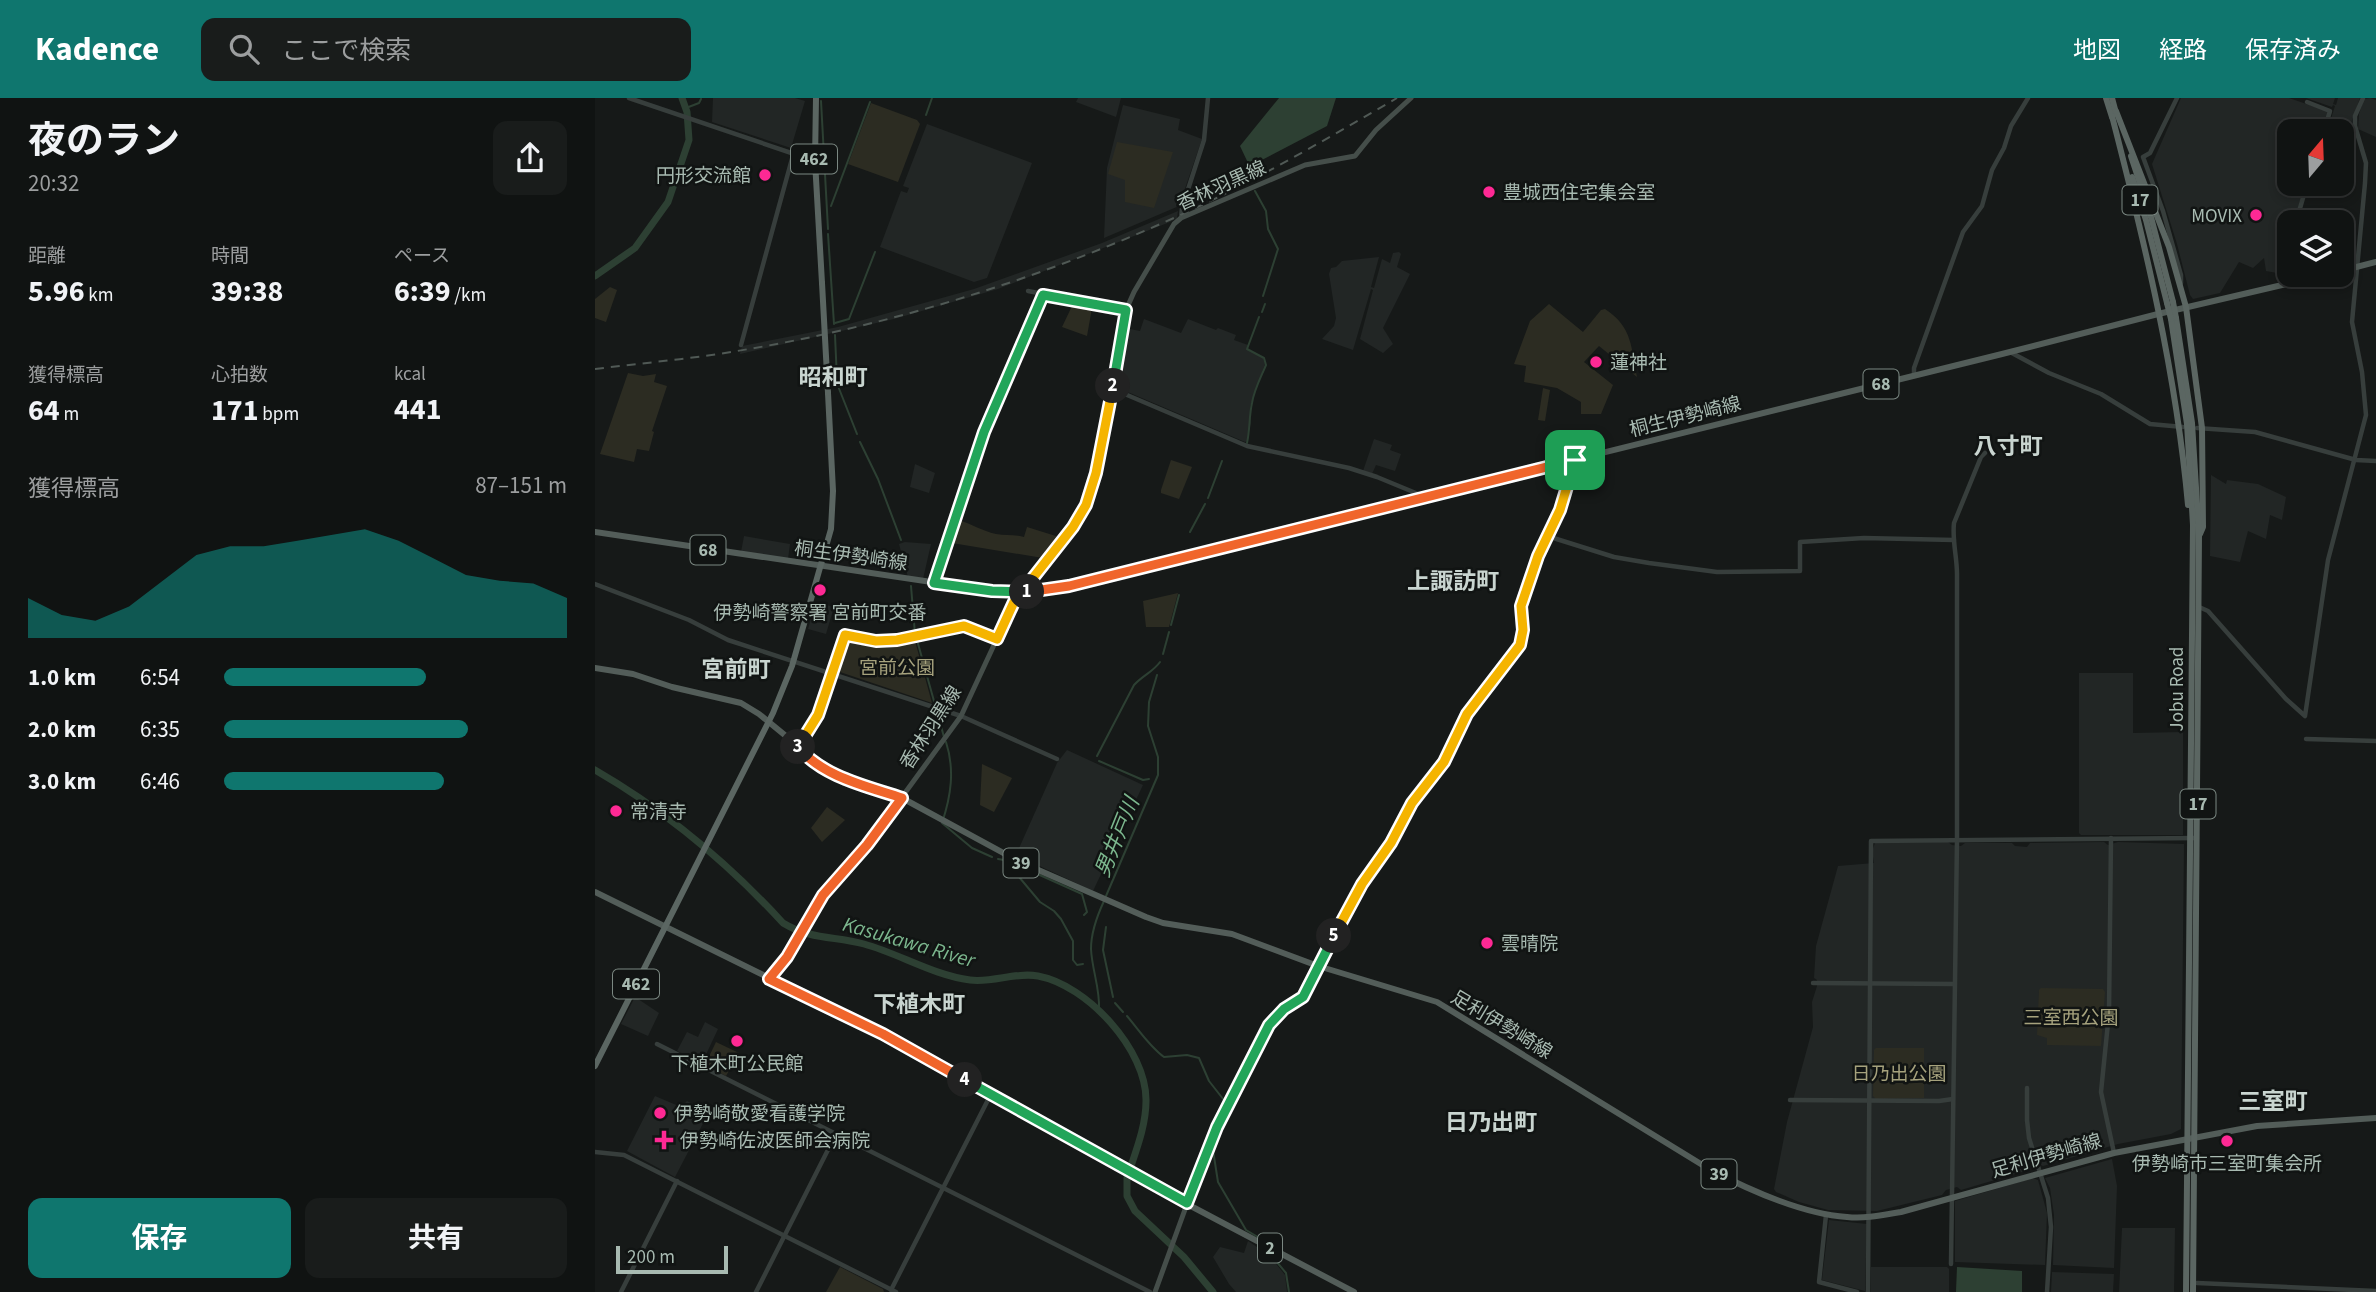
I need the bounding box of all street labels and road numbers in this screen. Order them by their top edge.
road number: 462 [791,144,837,174]
street label: 香林羽黒線 [1173,155,1271,218]
road number: 17 [2123,186,2157,214]
road number: 68 [1863,370,1899,398]
street label: 桐生伊勢崎線 [1627,391,1744,444]
street label: 桐生伊勢崎線 [792,535,909,578]
road number: 68 [691,536,725,564]
street label: Jobu Road [2164,647,2191,731]
street label: 香林羽黒線 [894,681,968,775]
road number: 17 [2181,790,2215,818]
road number: 39 [1003,848,1039,878]
road number: 462 [613,970,659,998]
street label: 足利伊勢崎線 [1445,984,1557,1066]
street label: 足利伊勢崎線 [1988,1128,2105,1185]
road number: 39 [1701,1160,1737,1189]
road number: 2 [1258,1233,1282,1262]

